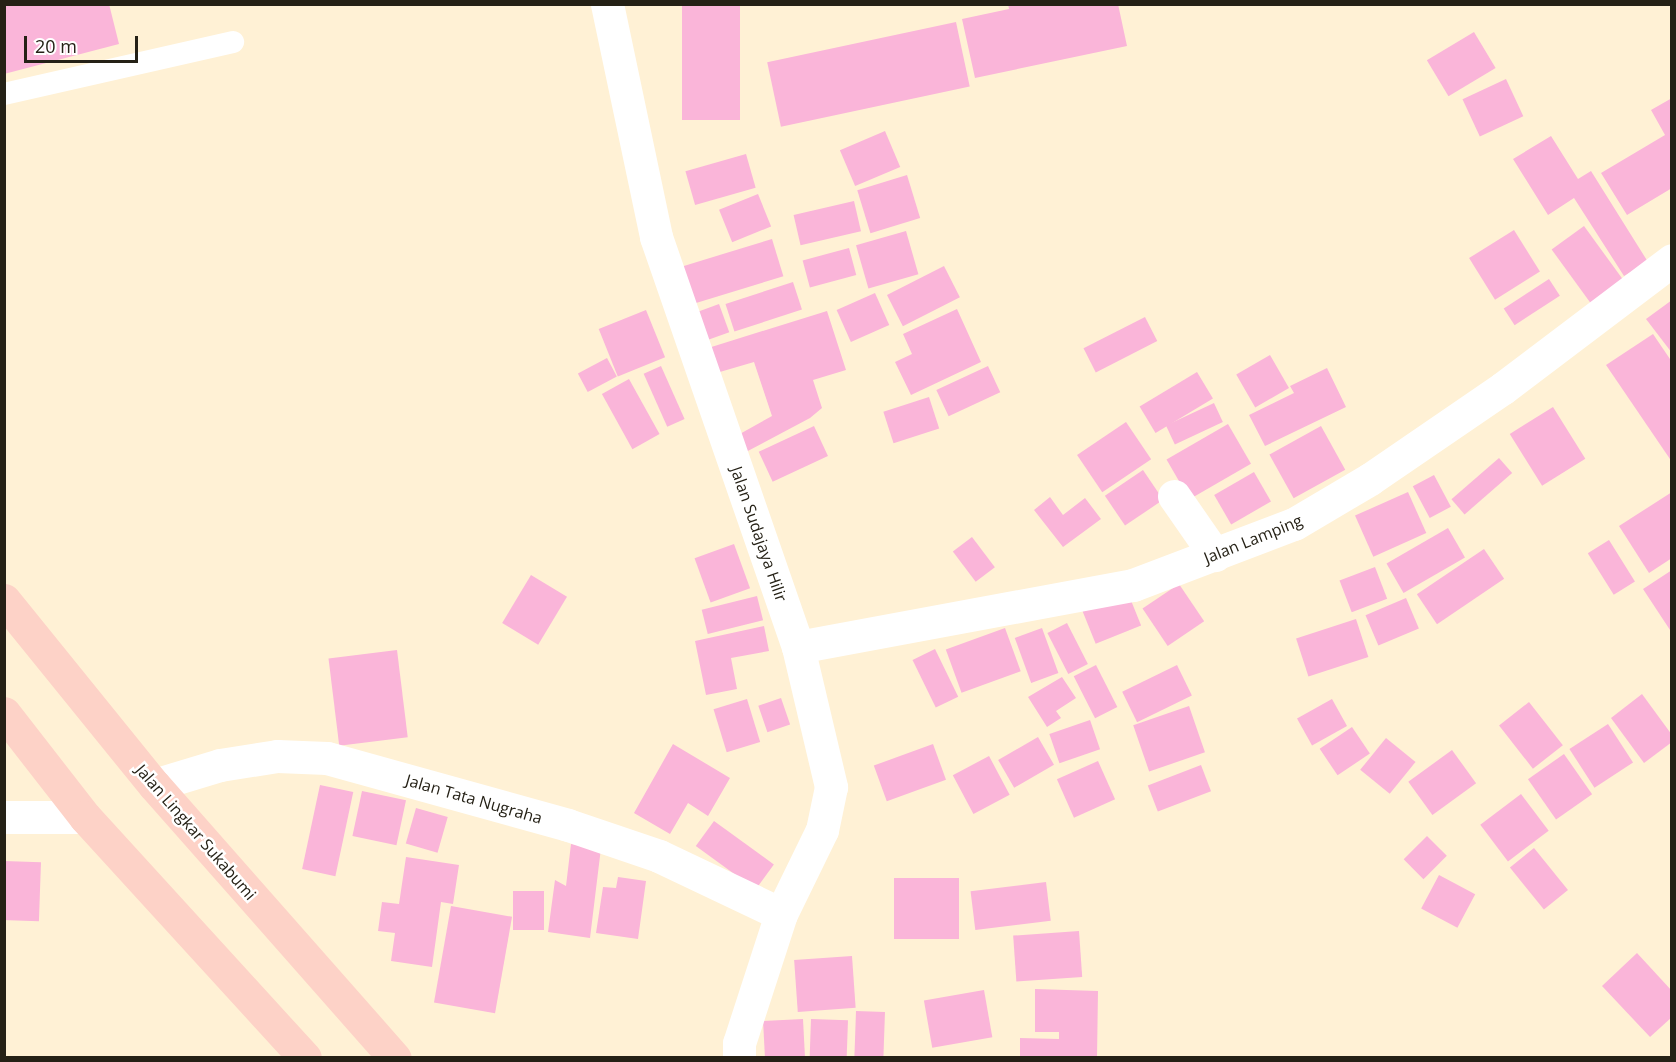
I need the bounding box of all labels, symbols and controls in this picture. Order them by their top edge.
scale bar [27,24,141,62]
text: 20 m [35,34,77,58]
street label: Jalan Sudajaya Hilir [727,464,791,604]
street label: Jalan Lamping [1201,511,1305,567]
street label: Jalan Lingkar Sukabumi [132,760,260,904]
street label: Jalan Tata Nugraha [403,770,545,828]

